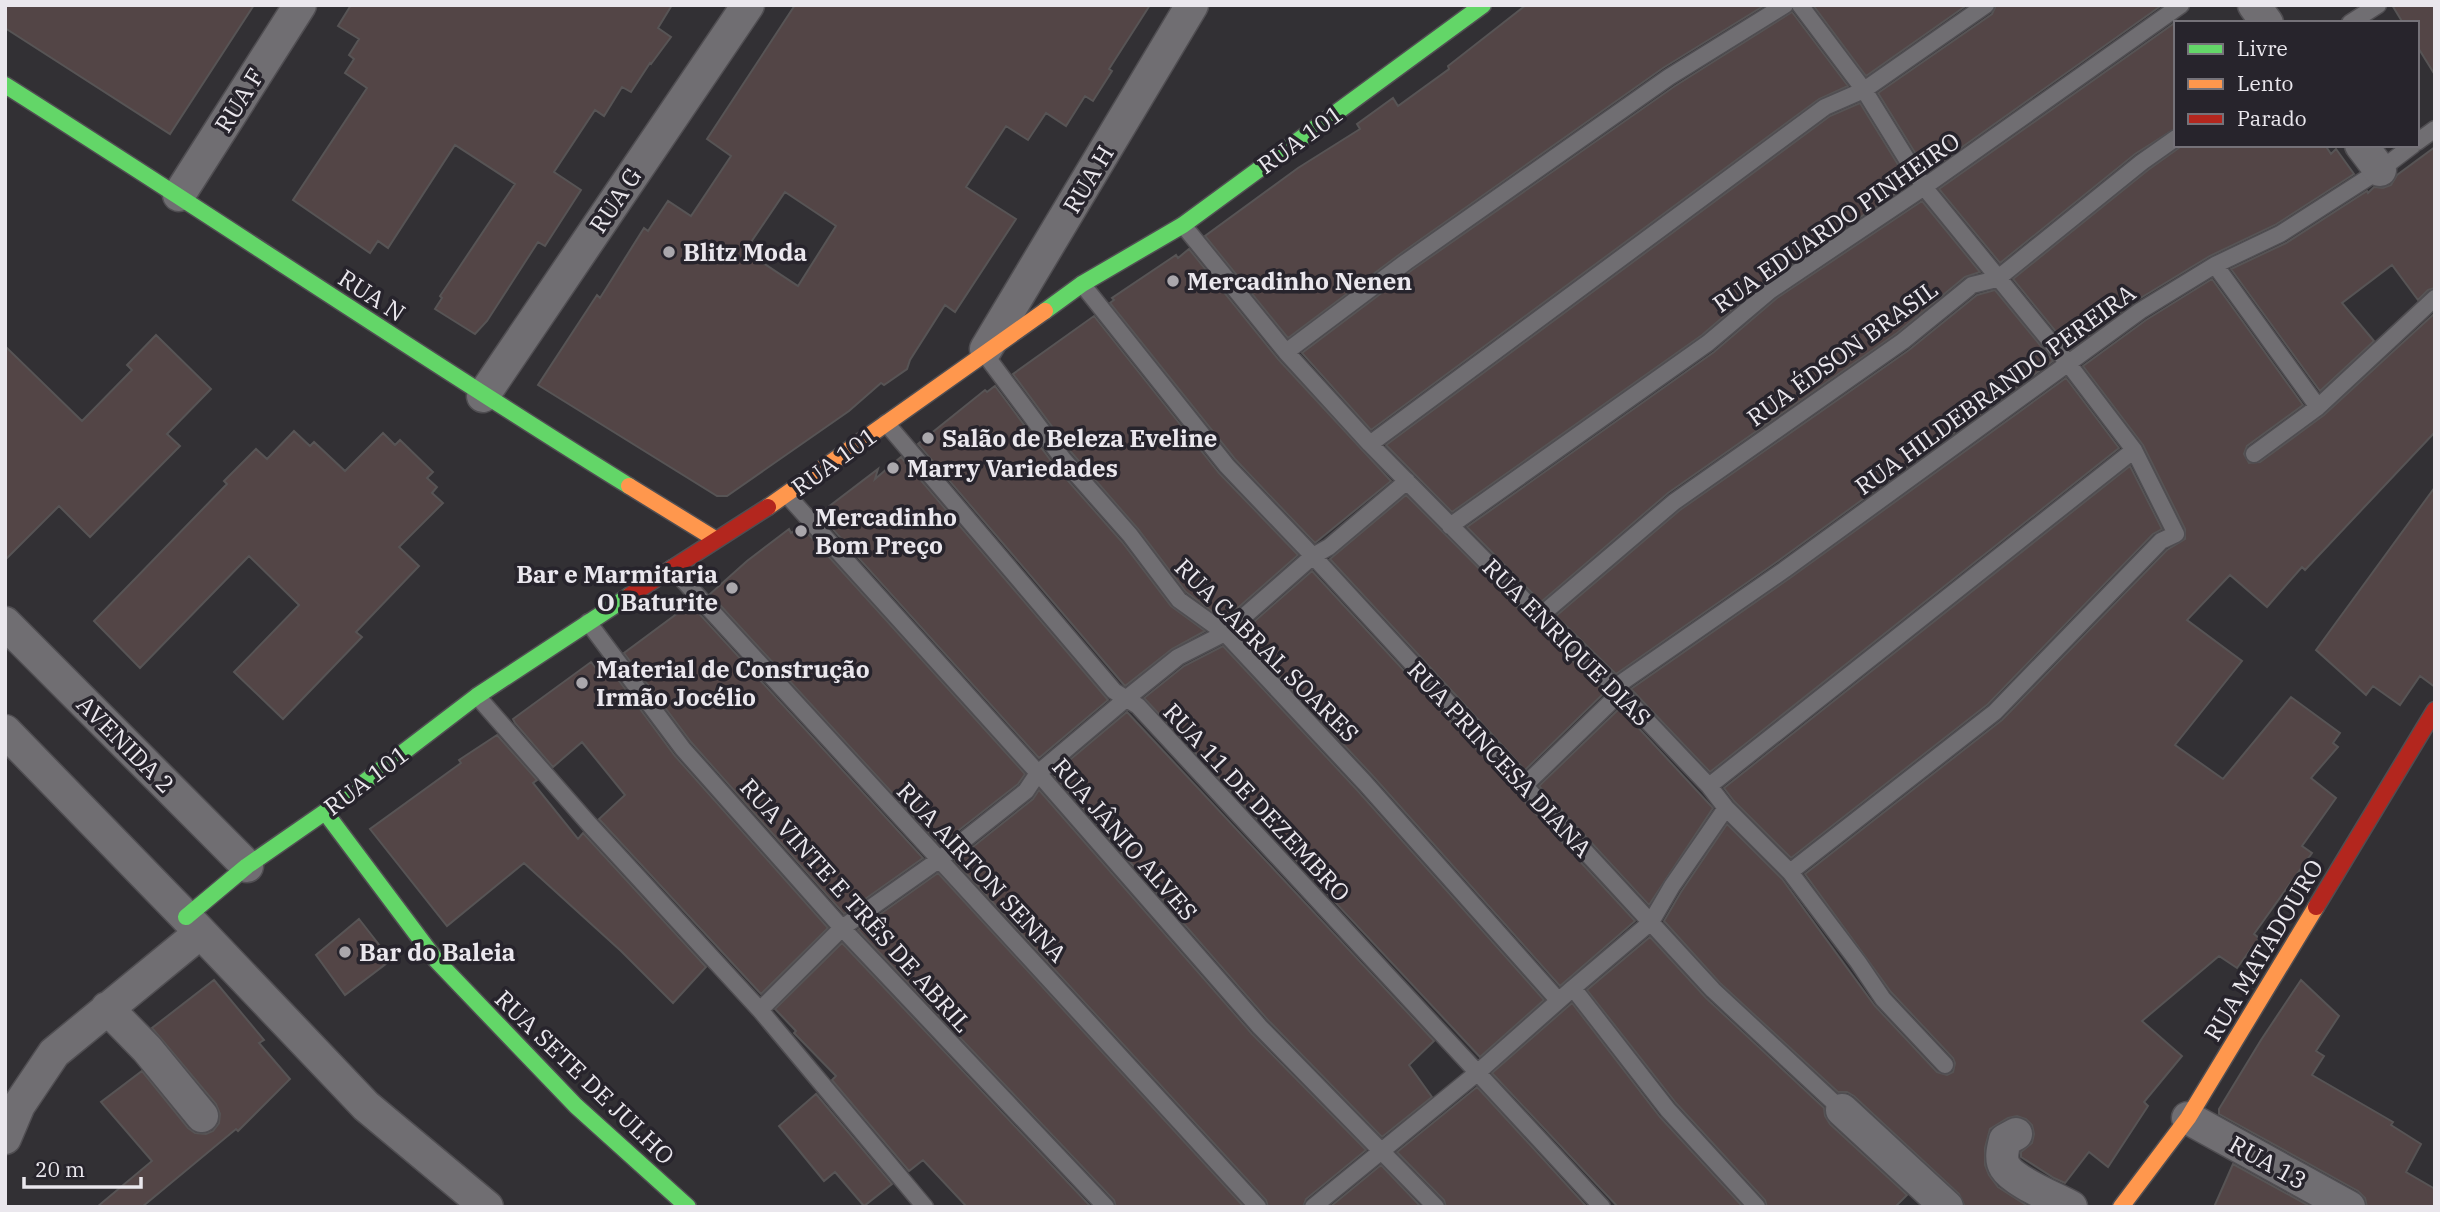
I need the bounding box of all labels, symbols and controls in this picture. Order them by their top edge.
legend [2174,21,2419,147]
text: Livre [2237,34,2288,62]
street label: RUA F [207,62,271,138]
text: Lento [2237,69,2293,97]
street label: RUA 101 [1251,97,1349,181]
text: Parado [2237,104,2307,132]
street label: RUA EDUARDO PINHEIRO [1706,124,1966,320]
street label: RUA H [1055,139,1121,219]
street label: RUA G [582,161,648,239]
place label: Blitz Moda [683,236,807,268]
marker: Blitz Moda [661,244,677,260]
street label: RUA N [332,262,412,328]
place label: Mercadinho Nenen [1187,265,1412,297]
marker: Mercadinho Nenen [1165,273,1181,289]
street label: RUA ÉDSON BRASIL [1740,273,1944,433]
street label: RUA HILDEBRANDO PEREIRA [1848,276,2142,502]
street label: RUA 101 [785,419,883,503]
place label: Salão de Beleza Eveline [942,422,1217,454]
marker: Salão de Beleza Eveline [920,430,936,446]
place label: Marry Variedades [907,452,1118,484]
marker: Marry Variedades [885,460,901,476]
place label: Mercadinho Bom Preço [815,501,957,561]
marker: Mercadinho Bom Preço [793,523,809,539]
street label: RUA CABRAL SOARES [1168,551,1366,749]
street label: RUA ENRIQUE DIAS [1476,551,1658,733]
place label: Bar e Marmitaria O Baturite [516,558,718,618]
marker: Bar e Marmitaria O Baturite [724,580,740,596]
place label: Material de Construção Irmão Jocélio [596,653,870,713]
street label: RUA PRINCESA DIANA [1401,654,1600,864]
marker: Material de Construção Irmão Jocélio [574,675,590,691]
street label: AVENIDA 2 [70,688,182,800]
street label: RUA 11 DE DEZEMBRO [1157,696,1357,908]
street label: RUA 101 [317,738,415,822]
street label: RUA JÂNIO ALVES [1045,751,1205,927]
street label: RUA VINTE E TRÊS DE ABRIL [733,771,979,1039]
street label: RUA AIRTON SENNA [890,775,1074,969]
street label: RUA MATADOURO [2196,853,2330,1047]
place label: Bar do Baleia [359,936,516,968]
marker: Bar do Baleia [337,944,353,960]
street label: RUA SETE DE JULHO [488,983,682,1171]
street label: RUA 13 [2224,1128,2312,1196]
scale bar [24,1146,142,1190]
text: 20 m [35,1155,85,1183]

